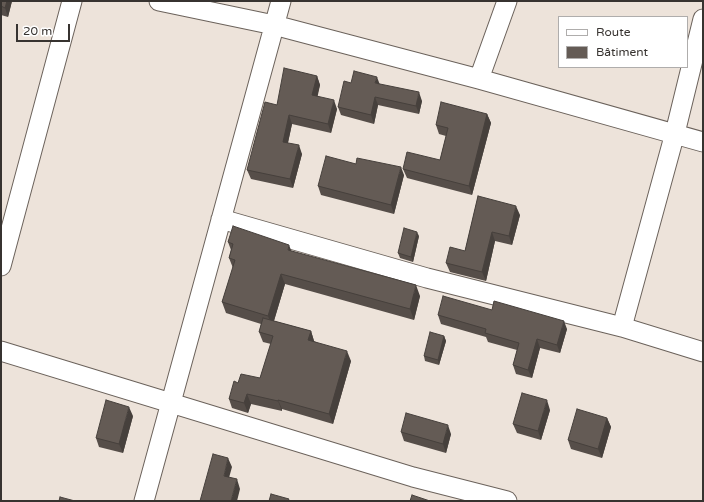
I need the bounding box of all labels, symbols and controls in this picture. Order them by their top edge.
scale bar [18,16,72,42]
legend [558,16,688,68]
text: 20 m [23,24,52,38]
text: Route [596,25,630,39]
text: Bâtiment [596,45,648,59]

